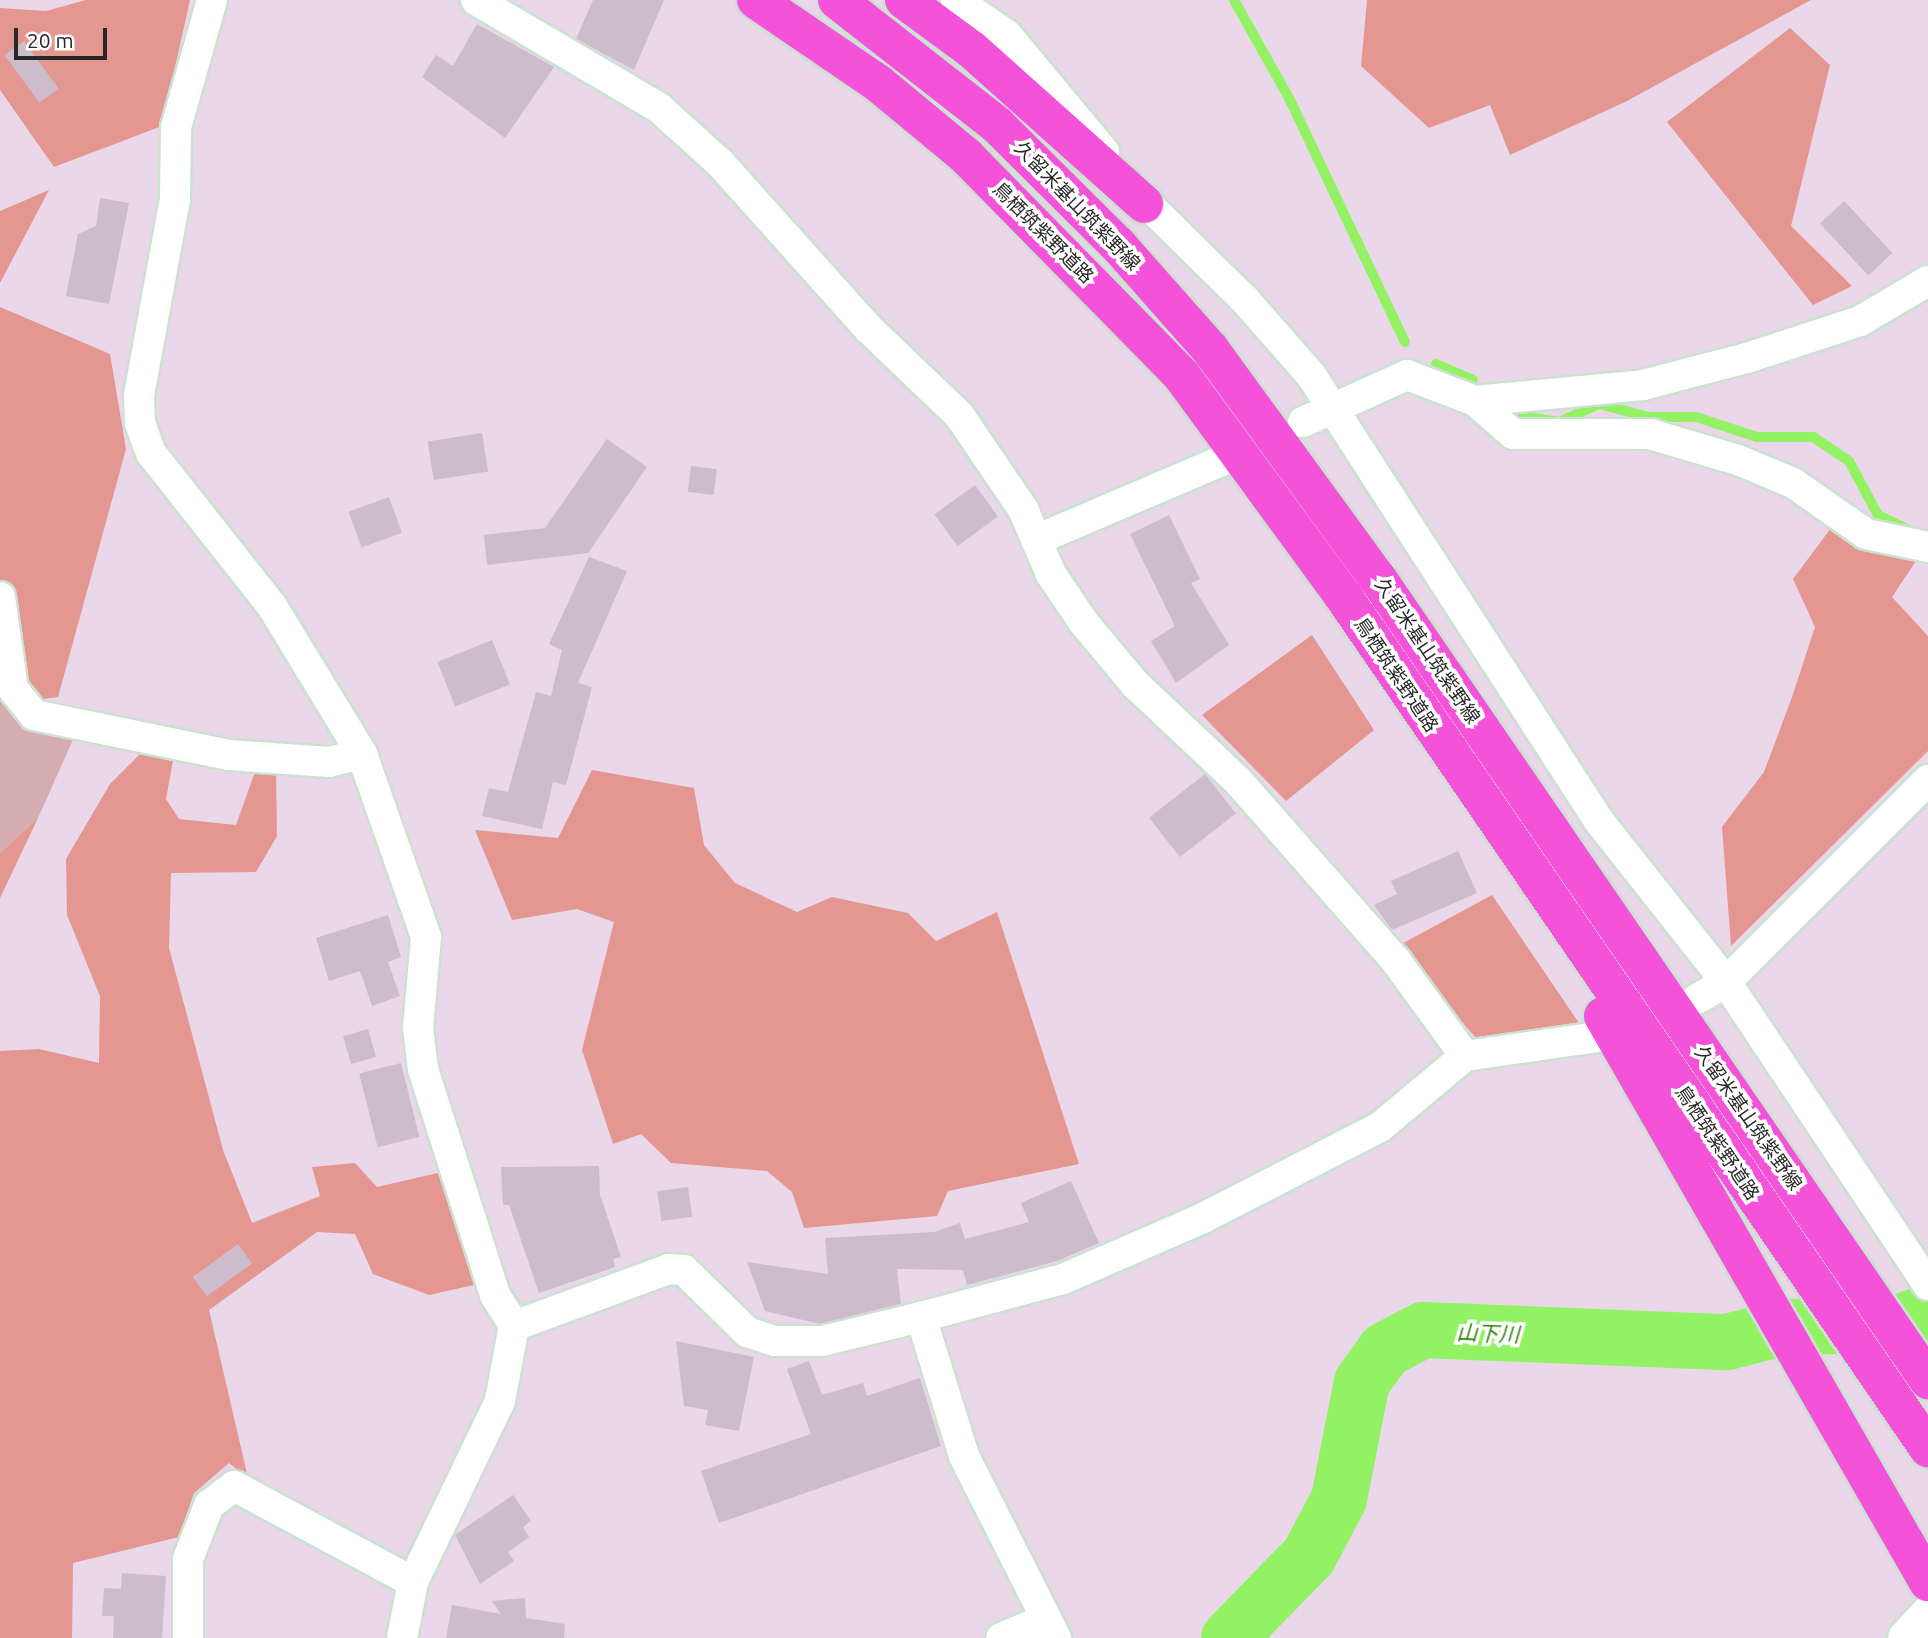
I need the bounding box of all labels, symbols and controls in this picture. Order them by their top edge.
scale bar [18,14,110,58]
text: 20 m [27,28,74,52]
street label: 久留米基山筑紫野線 [1009,137,1145,275]
street label: 鳥栖筑紫野道路 [988,178,1098,288]
street label: 久留米基山筑紫野線 [1370,574,1484,728]
street label: 鳥栖筑紫野道路 [1349,613,1443,737]
street label: 久留米基山筑紫野線 [1690,1041,1806,1195]
street label: 鳥栖筑紫野道路 [1670,1081,1764,1205]
water label: 山下川 [1456,1319,1520,1347]

